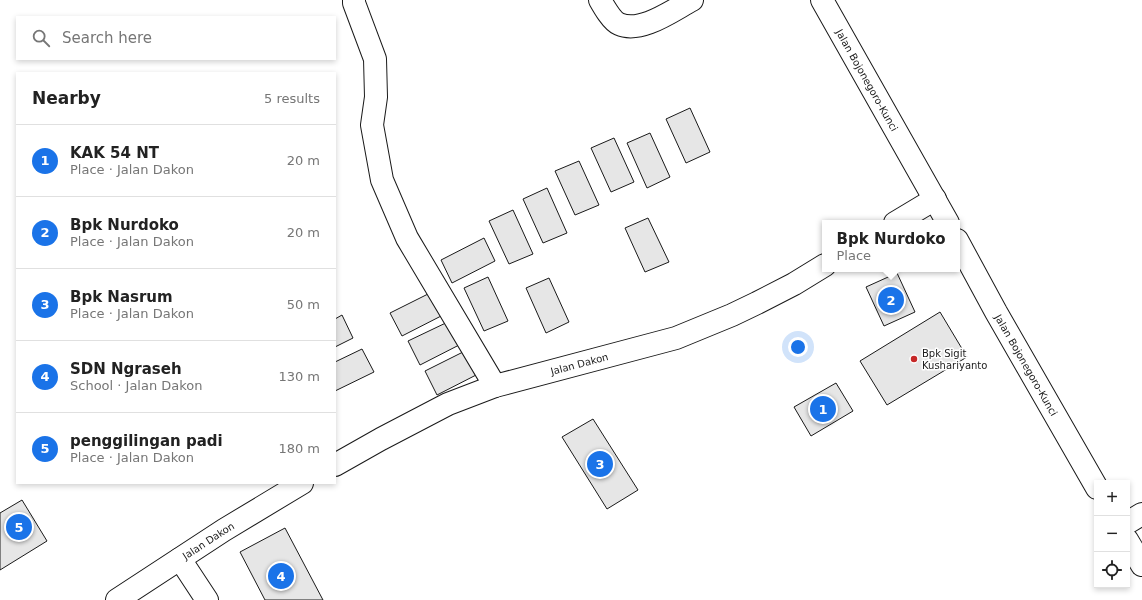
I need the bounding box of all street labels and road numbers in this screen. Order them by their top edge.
street label: Jalan Bojonegoro-Kunci [834,26,900,133]
street label: Jalan Bojonegoro-Kunci [992,311,1060,418]
street label: Jalan Dakon [548,351,609,377]
street label: Jalan Dakon [180,520,236,562]

